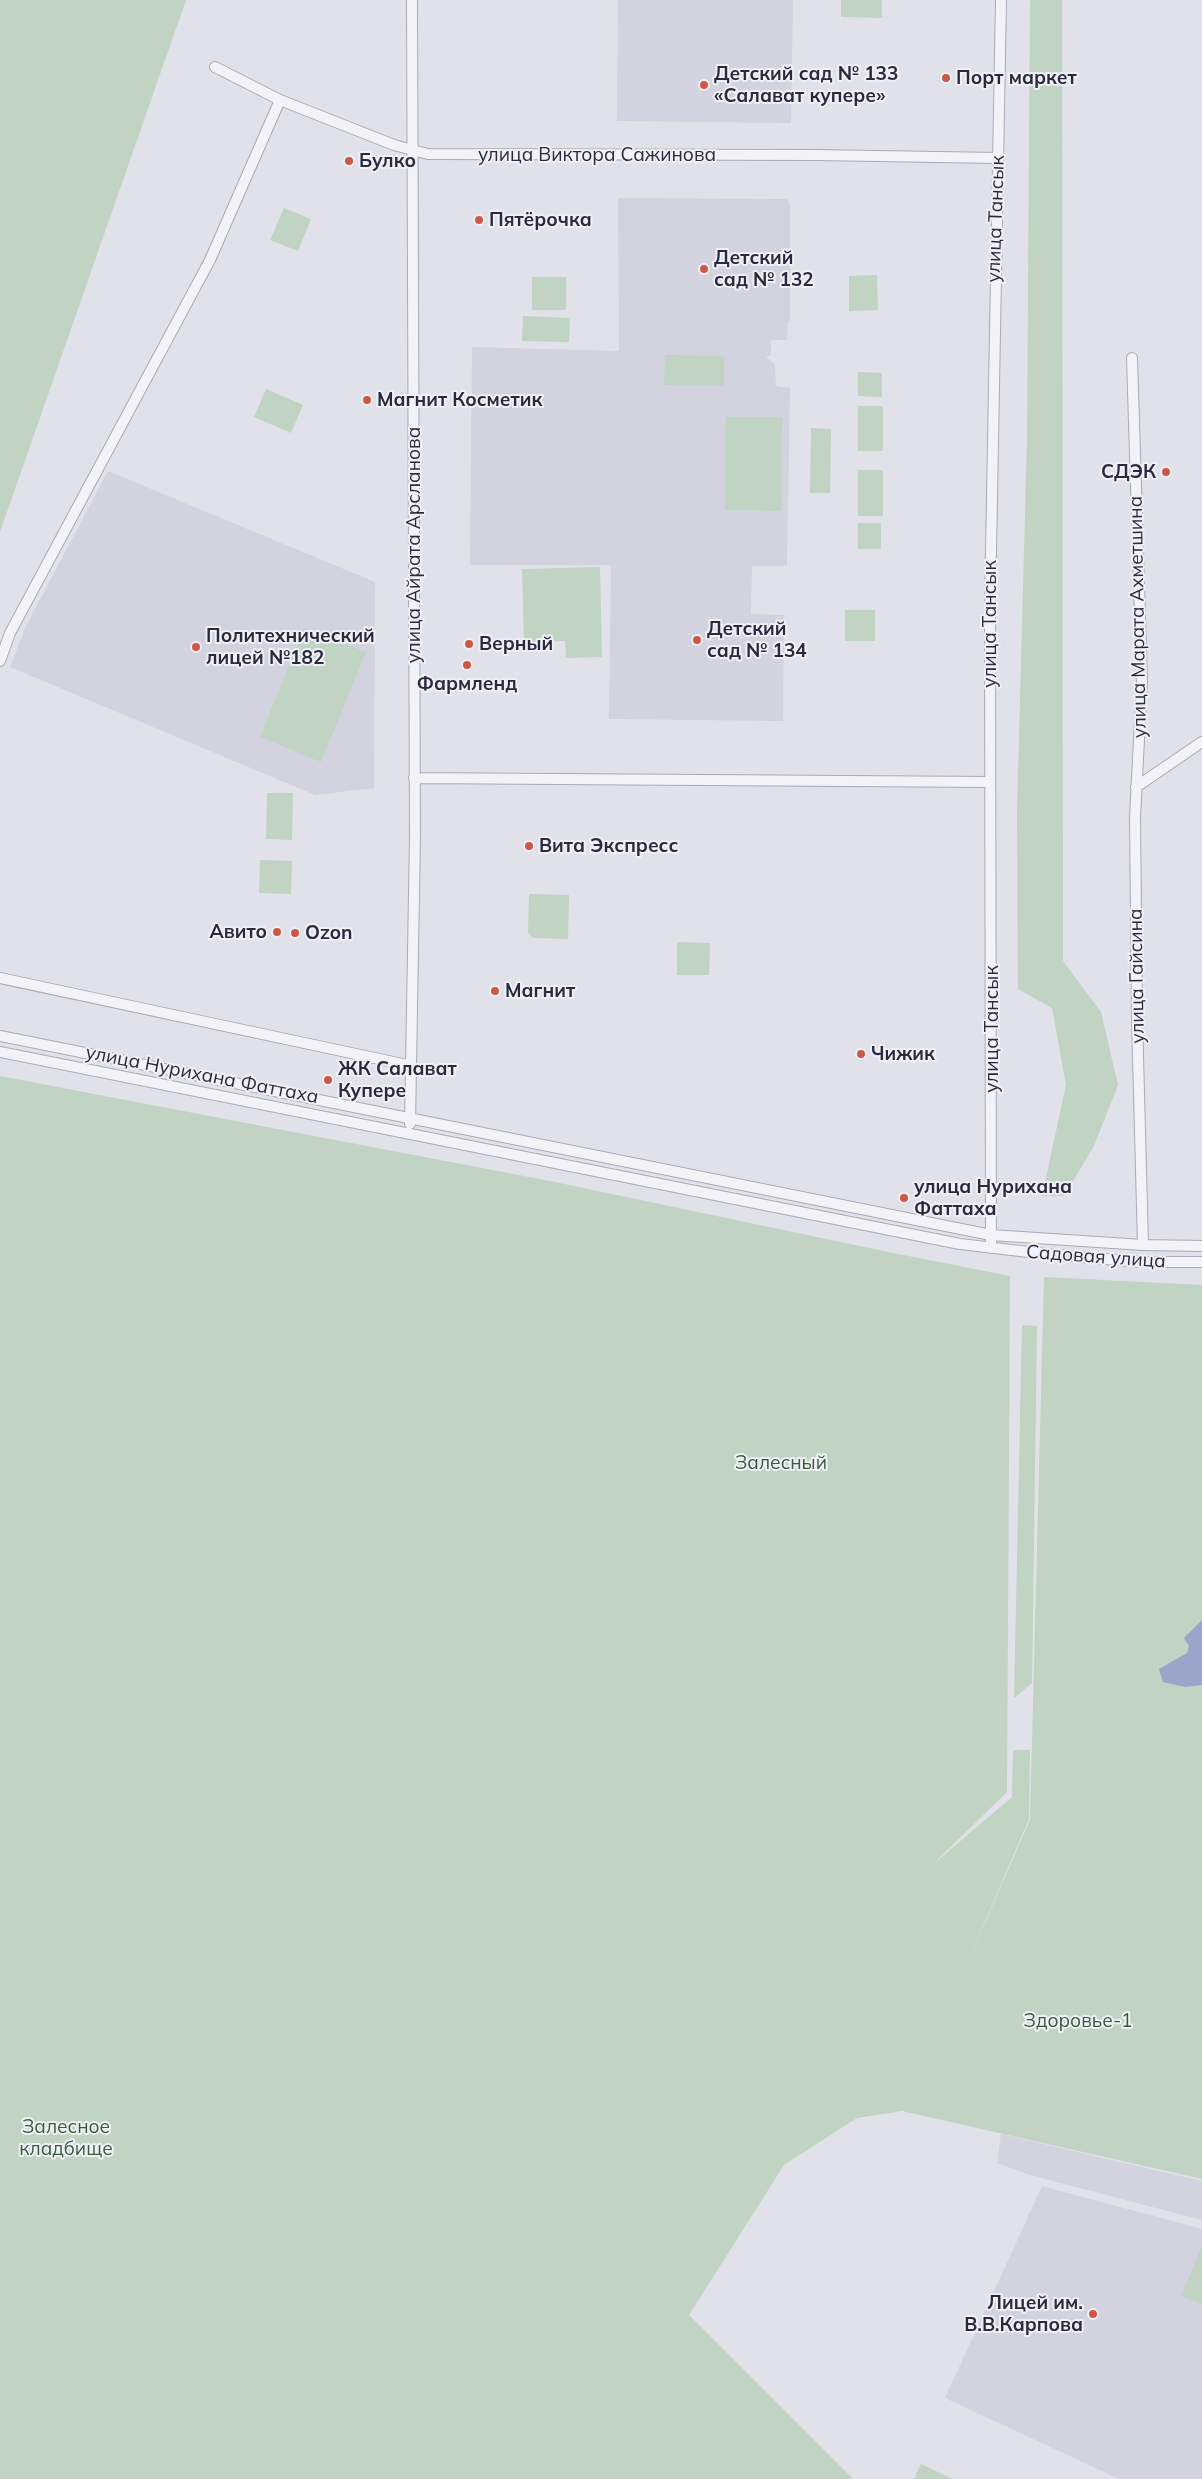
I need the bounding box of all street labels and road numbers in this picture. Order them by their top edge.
street label: улица Виктора Сажинова [478,144,716,166]
street label: улица Тансык [982,155,1010,283]
street label: улица Айрата Арсланова [403,427,425,663]
street label: улица Марата Ахметшина [1124,496,1152,738]
street label: улица Тансык [979,560,1001,688]
street label: улица Гайсина [1124,908,1150,1044]
street label: улица Тансык [981,965,1003,1093]
street label: улица Нурихана Фаттаха [84,1041,320,1109]
street label: Садовая улица [1025,1241,1167,1273]

